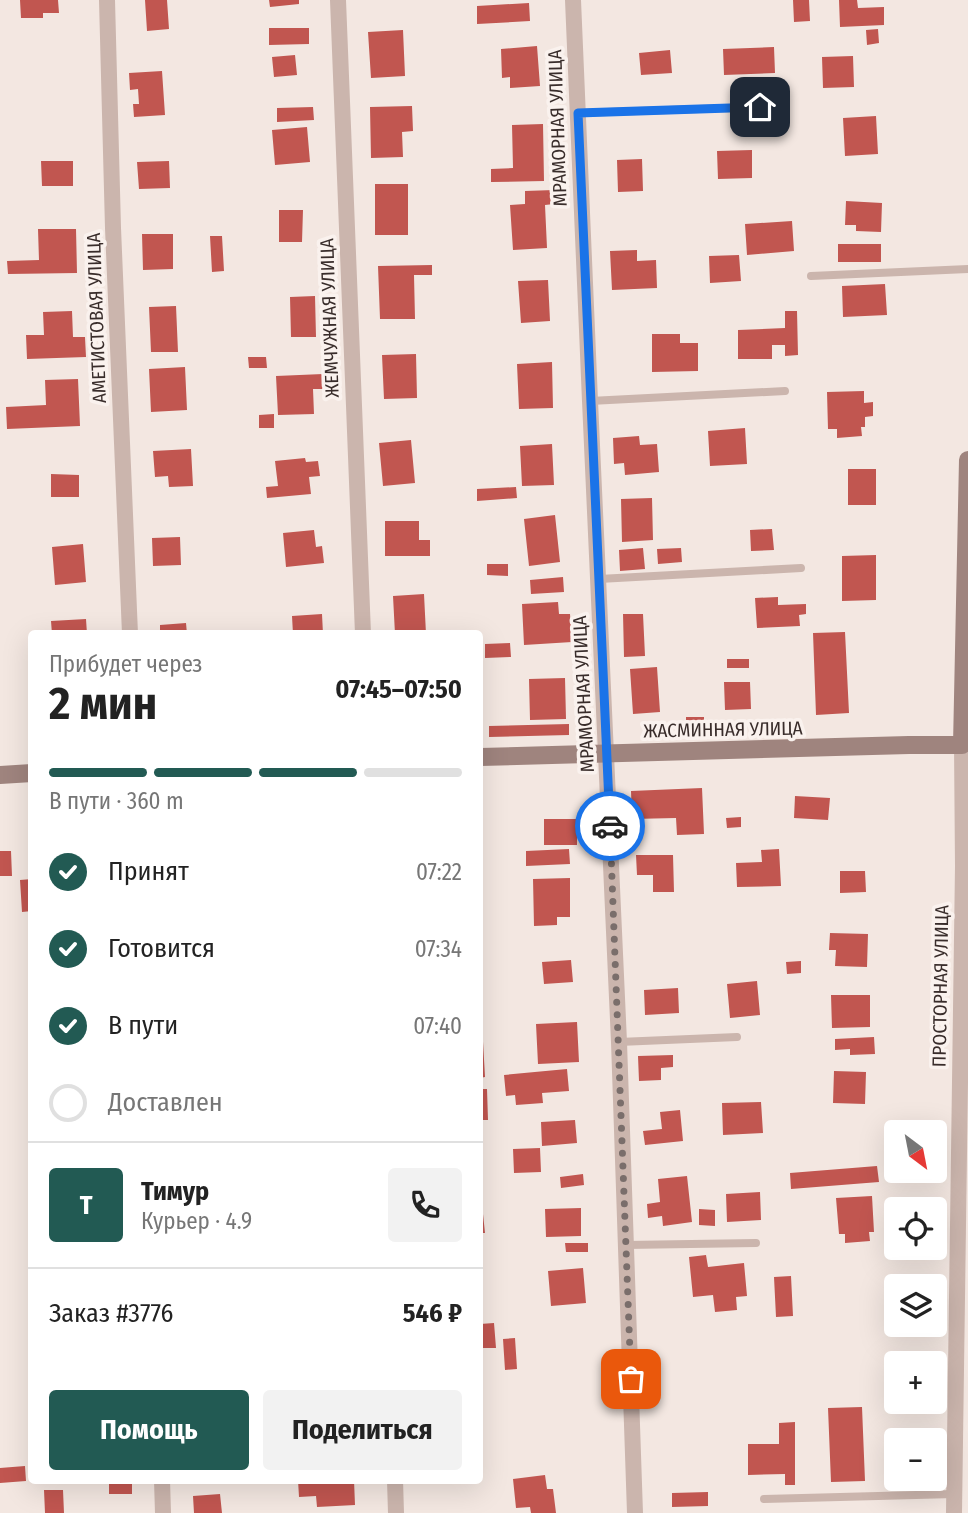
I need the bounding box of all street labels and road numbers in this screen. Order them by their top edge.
street label: МРАМОРНАЯ УЛИЦА [543,49,572,207]
street label: АМЕТИСТОВАЯ УЛИЦА [82,232,111,404]
street label: ЖЕМЧУЖНАЯ УЛИЦА [315,238,344,398]
street label: МРАМОРНАЯ УЛИЦА [568,615,599,773]
street label: ЖАСМИННАЯ УЛИЦА [643,717,803,742]
street label: ПРОСТОРНАЯ УЛИЦА [928,905,953,1067]

